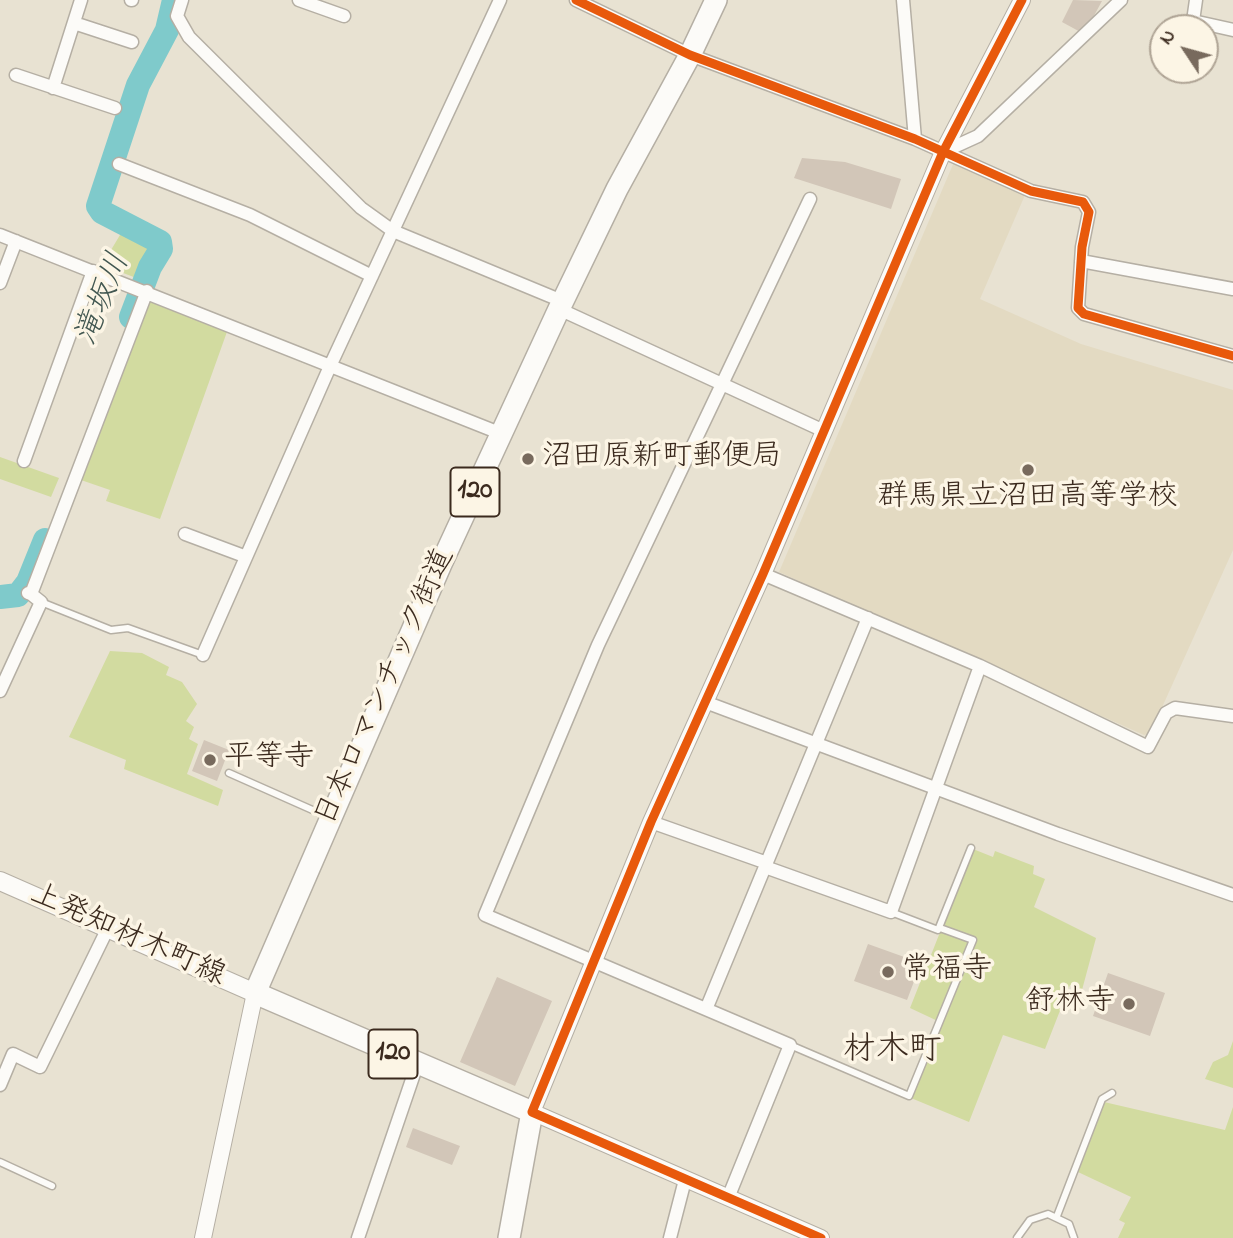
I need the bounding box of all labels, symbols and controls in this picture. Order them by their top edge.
north arrow [1149,14,1219,84]
text: N [1154,24,1183,51]
water label: 滝坂川 [69,248,141,352]
place label: 沼田原新町郵便局 [542,441,782,477]
marker: 沼田原新町郵便局 [520,451,536,467]
marker: 群馬県立沼田高等学校 [1020,462,1036,478]
road number: 120 [450,468,500,516]
place label: 群馬県立沼田高等学校 [878,481,1178,517]
street label: 日本ロマンチック街道 [310,544,464,832]
place label: 平等寺 [224,742,314,778]
marker: 平等寺 [202,752,218,768]
street label: 上発知材木町線 [24,878,230,996]
place label: 常福寺 [902,954,992,990]
marker: 常福寺 [880,964,896,980]
place label: 舒林寺 [1025,986,1115,1022]
marker: 舒林寺 [1121,996,1137,1012]
road number: 120 [368,1030,418,1078]
district label: 材木町 [843,1033,941,1073]

